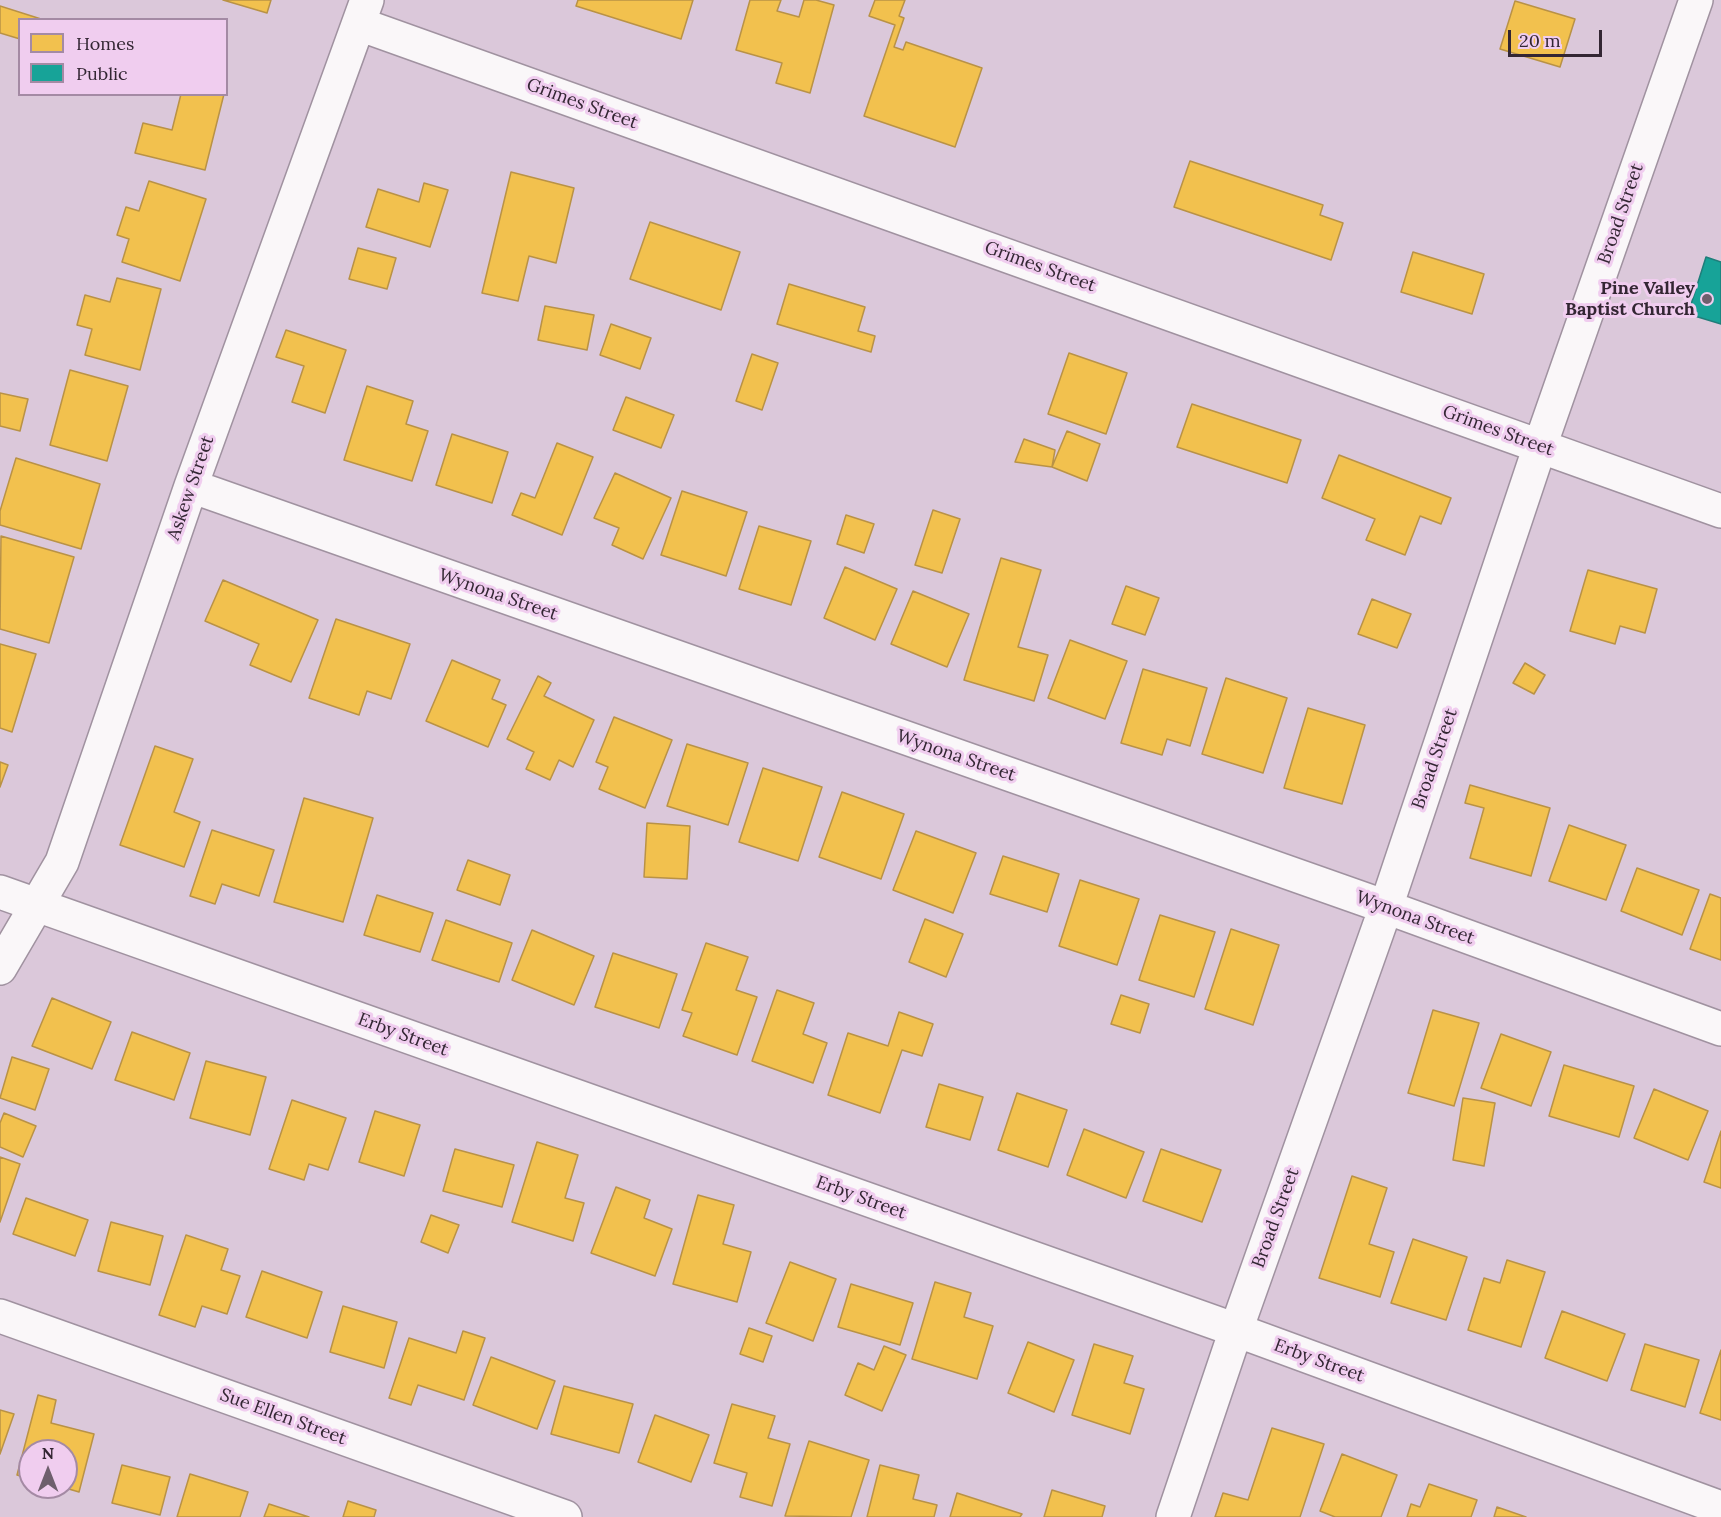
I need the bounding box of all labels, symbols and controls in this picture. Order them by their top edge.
legend [18,18,228,96]
scale bar [1511,18,1606,56]
text: 20 m [1519,29,1561,52]
text: Homes [76,32,134,55]
text: Public [76,62,128,85]
street label: Grimes Street [524,74,640,134]
street label: Broad Street [1594,161,1648,267]
street label: Grimes Street [982,237,1098,297]
place label: Pine Valley Baptist Church [1565,278,1695,320]
marker: Pine Valley Baptist Church [1700,292,1714,306]
street label: Grimes Street [1440,401,1556,461]
street label: Askew Street [163,433,219,543]
street label: Wynona Street [436,565,560,625]
street label: Broad Street [1408,706,1462,812]
street label: Wynona Street [894,726,1018,786]
street label: Wynona Street [1353,887,1477,949]
street label: Erby Street [355,1009,451,1061]
street label: Broad Street [1248,1165,1304,1271]
street label: Erby Street [813,1172,909,1224]
street label: Erby Street [1271,1335,1367,1387]
street label: Sue Ellen Street [217,1384,349,1450]
north arrow [18,1439,78,1499]
text: N [42,1443,54,1463]

